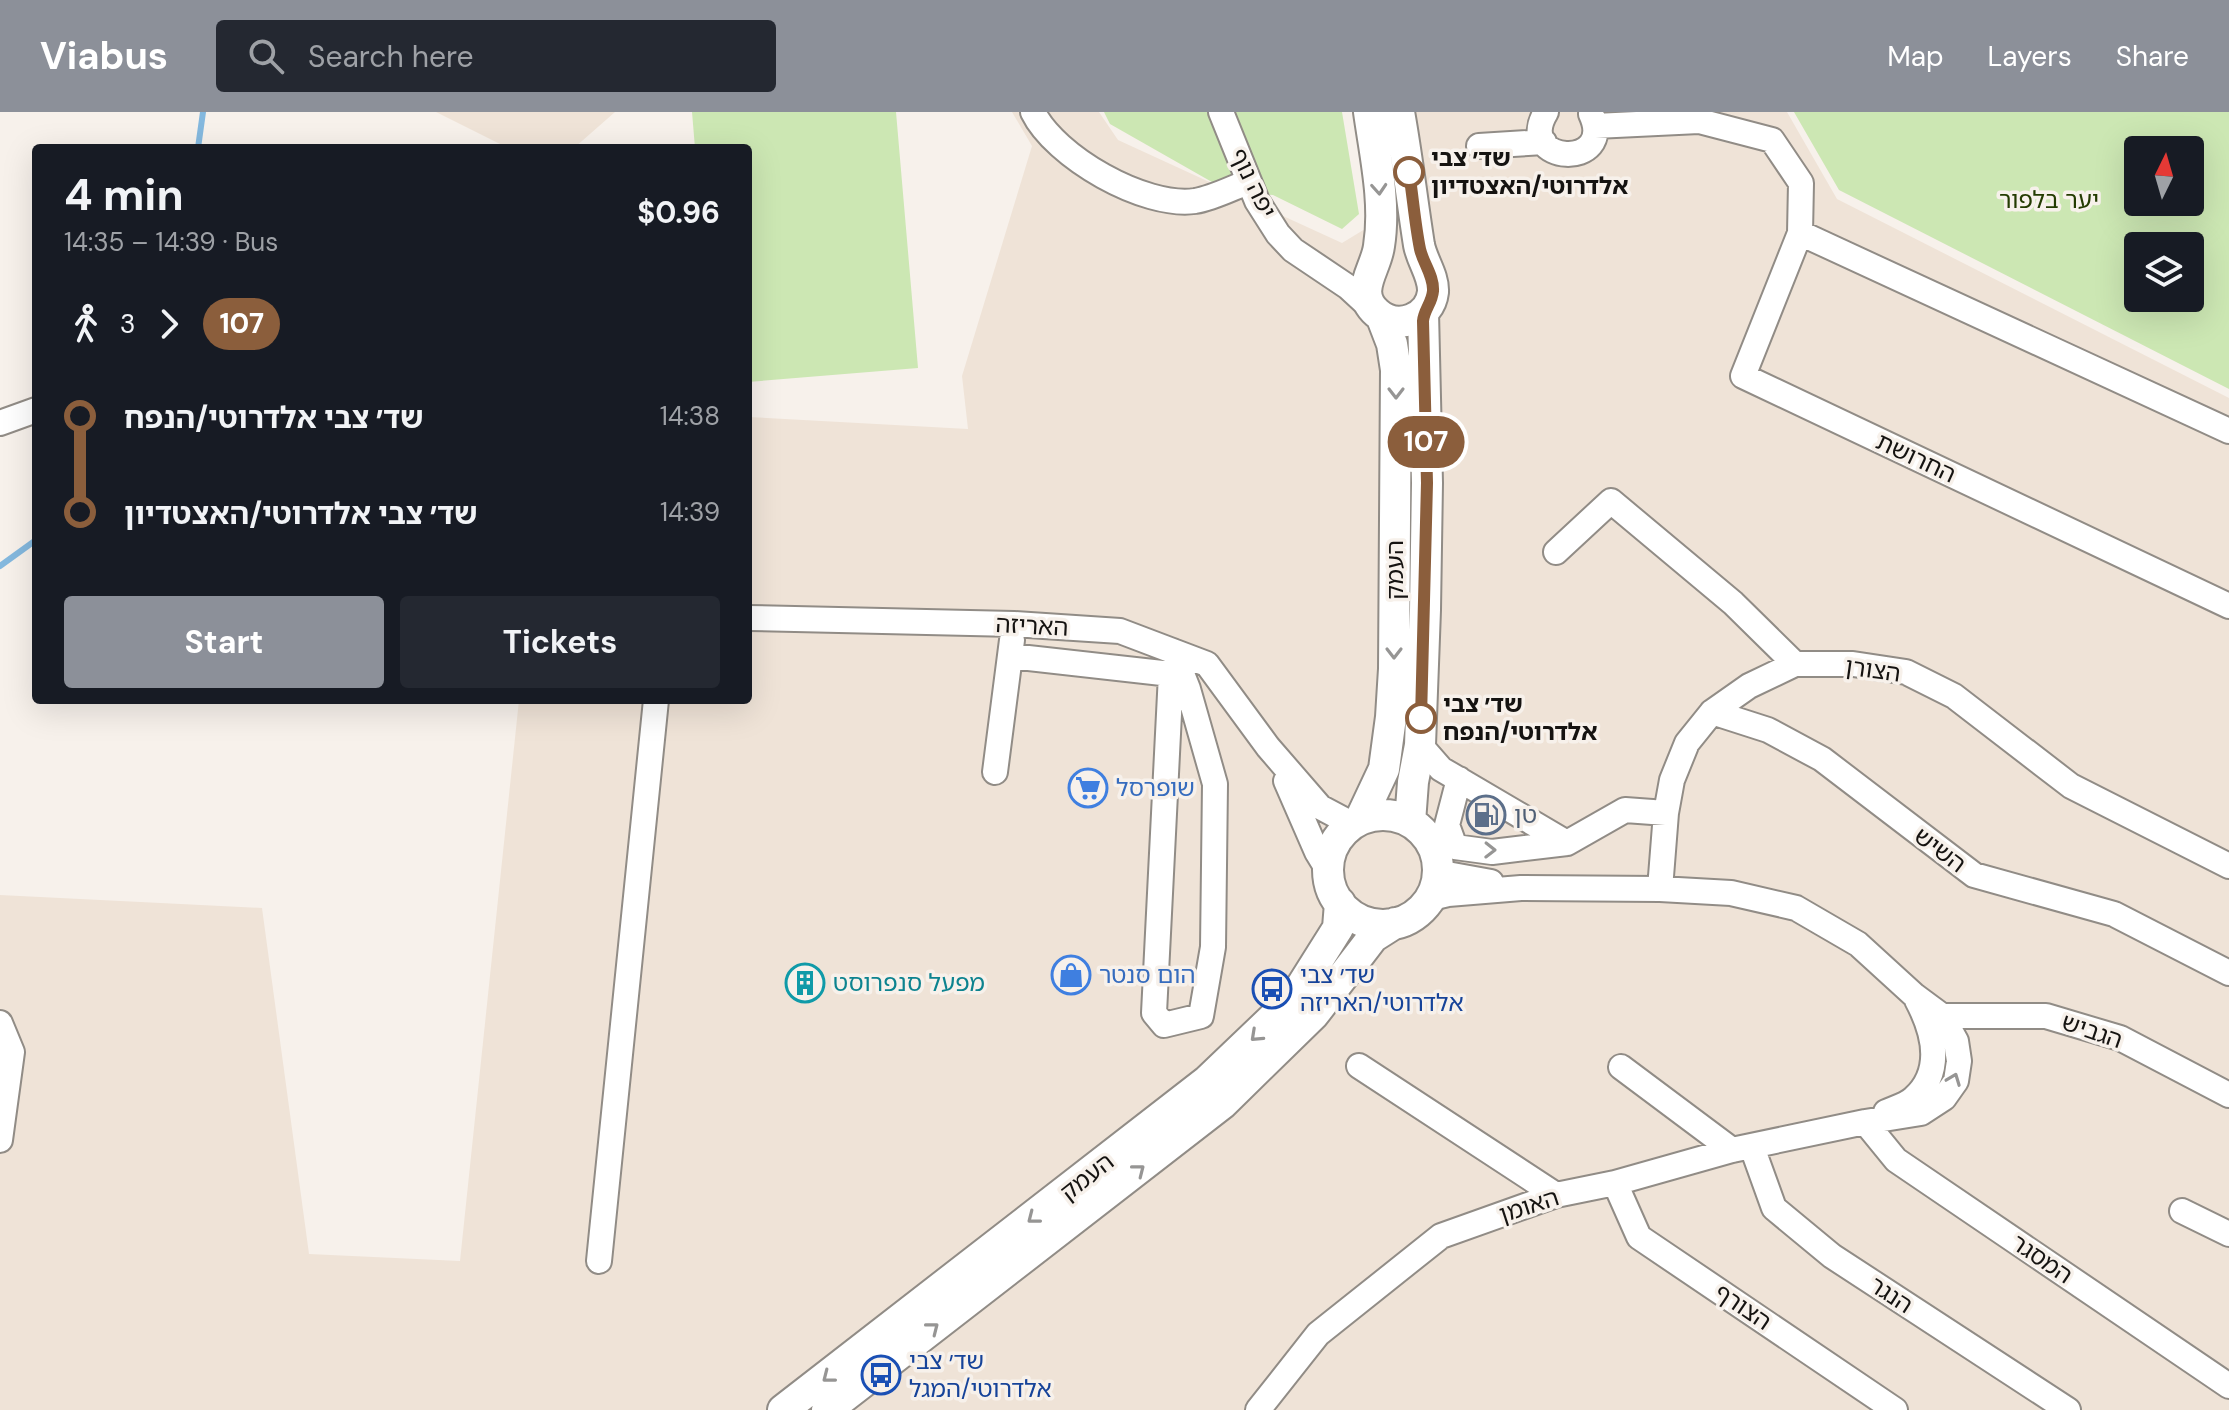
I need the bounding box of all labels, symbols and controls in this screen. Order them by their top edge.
search box [216,20,776,92]
text: Viabus [40,31,168,81]
icon: search [244,34,288,78]
text: Search here [308,37,474,76]
text: Map [1887,38,1944,75]
text: Layers [1988,38,2072,75]
text: Share [2116,38,2189,75]
north arrow [2124,136,2204,216]
map controls [2124,136,2204,312]
place label: שד׳ צבי אלדרוטי/האצטדיון [1431,142,1629,201]
street label: יפה נוף [1223,143,1284,223]
marker: שד׳ צבי אלדרוטי/האצטדיון [1394,157,1424,187]
text: 4 min [64,166,184,224]
one-way arrow [1370,183,1387,196]
park label: יער בלפור [1999,184,2099,215]
text: $0.96 [637,193,720,232]
text: 14:35 – 14:39 · Bus [64,225,278,259]
button: layers [2124,232,2204,312]
icon: walk [64,302,108,346]
icon: forward [147,302,191,346]
text: 107 [219,305,264,342]
text: 3 [120,307,135,341]
one-way arrow [1387,387,1405,400]
text: שד׳ צבי אלדרוטי/הנפח [124,398,424,437]
text: 14:38 [660,399,720,433]
line badge: 107 [1380,416,1472,468]
text: 107 [1404,423,1448,460]
street label: החרושת [1871,426,1961,489]
text: שד׳ צבי אלדרוטי/האצטדיון [124,494,478,533]
text: 14:39 [660,495,720,529]
street label: העמק [1379,540,1410,600]
button: Start [64,596,384,688]
button: Tickets [400,596,720,688]
street label: האריזה [995,608,1069,643]
one-way arrow [1385,647,1403,660]
street label: הצורן [1843,650,1903,689]
place label: שד׳ צבי אלדרוטי/הנפח [1443,688,1597,747]
marker: שד׳ צבי אלדרוטי/הנפח [1406,703,1436,733]
supermarket icon: שופרסל [1067,767,1109,809]
place label: שופרסל [1116,772,1195,803]
fuel station icon: טן [1465,794,1507,836]
place label: טן [1514,799,1537,830]
street label: השיש [1908,820,1972,879]
one-way arrow [1484,841,1497,859]
shop icon: הום סנטר [1050,954,1092,996]
place label: הום סנטר [1099,959,1195,990]
place label: שד׳ צבי אלדרוטי/האריזה [1300,959,1464,1018]
building icon: מפעל סנפרוסט [784,962,826,1004]
place label: מפעל סנפרוסט [833,967,985,998]
bus stop icon: שד׳ צבי אלדרוטי/האריזה [1251,968,1293,1010]
street label: הגביש [2058,1006,2127,1055]
one-way arrow [1251,1027,1266,1041]
one-way arrow [1944,1072,1961,1086]
street label: העמק [1053,1146,1120,1207]
one-way arrow [1130,1165,1145,1179]
street label: האומן [1495,1181,1563,1230]
one-way arrow [1028,1208,1042,1223]
street label: המסגר [2006,1227,2079,1290]
street label: הנגר [1864,1269,1919,1320]
street label: הצורף [1709,1276,1778,1337]
one-way arrow [924,1324,939,1338]
place label: שד׳ צבי אלדרוטי/המגל [909,1345,1052,1404]
bus stop icon: שד׳ צבי אלדרוטי/המגל [860,1354,902,1396]
one-way arrow [823,1367,837,1382]

